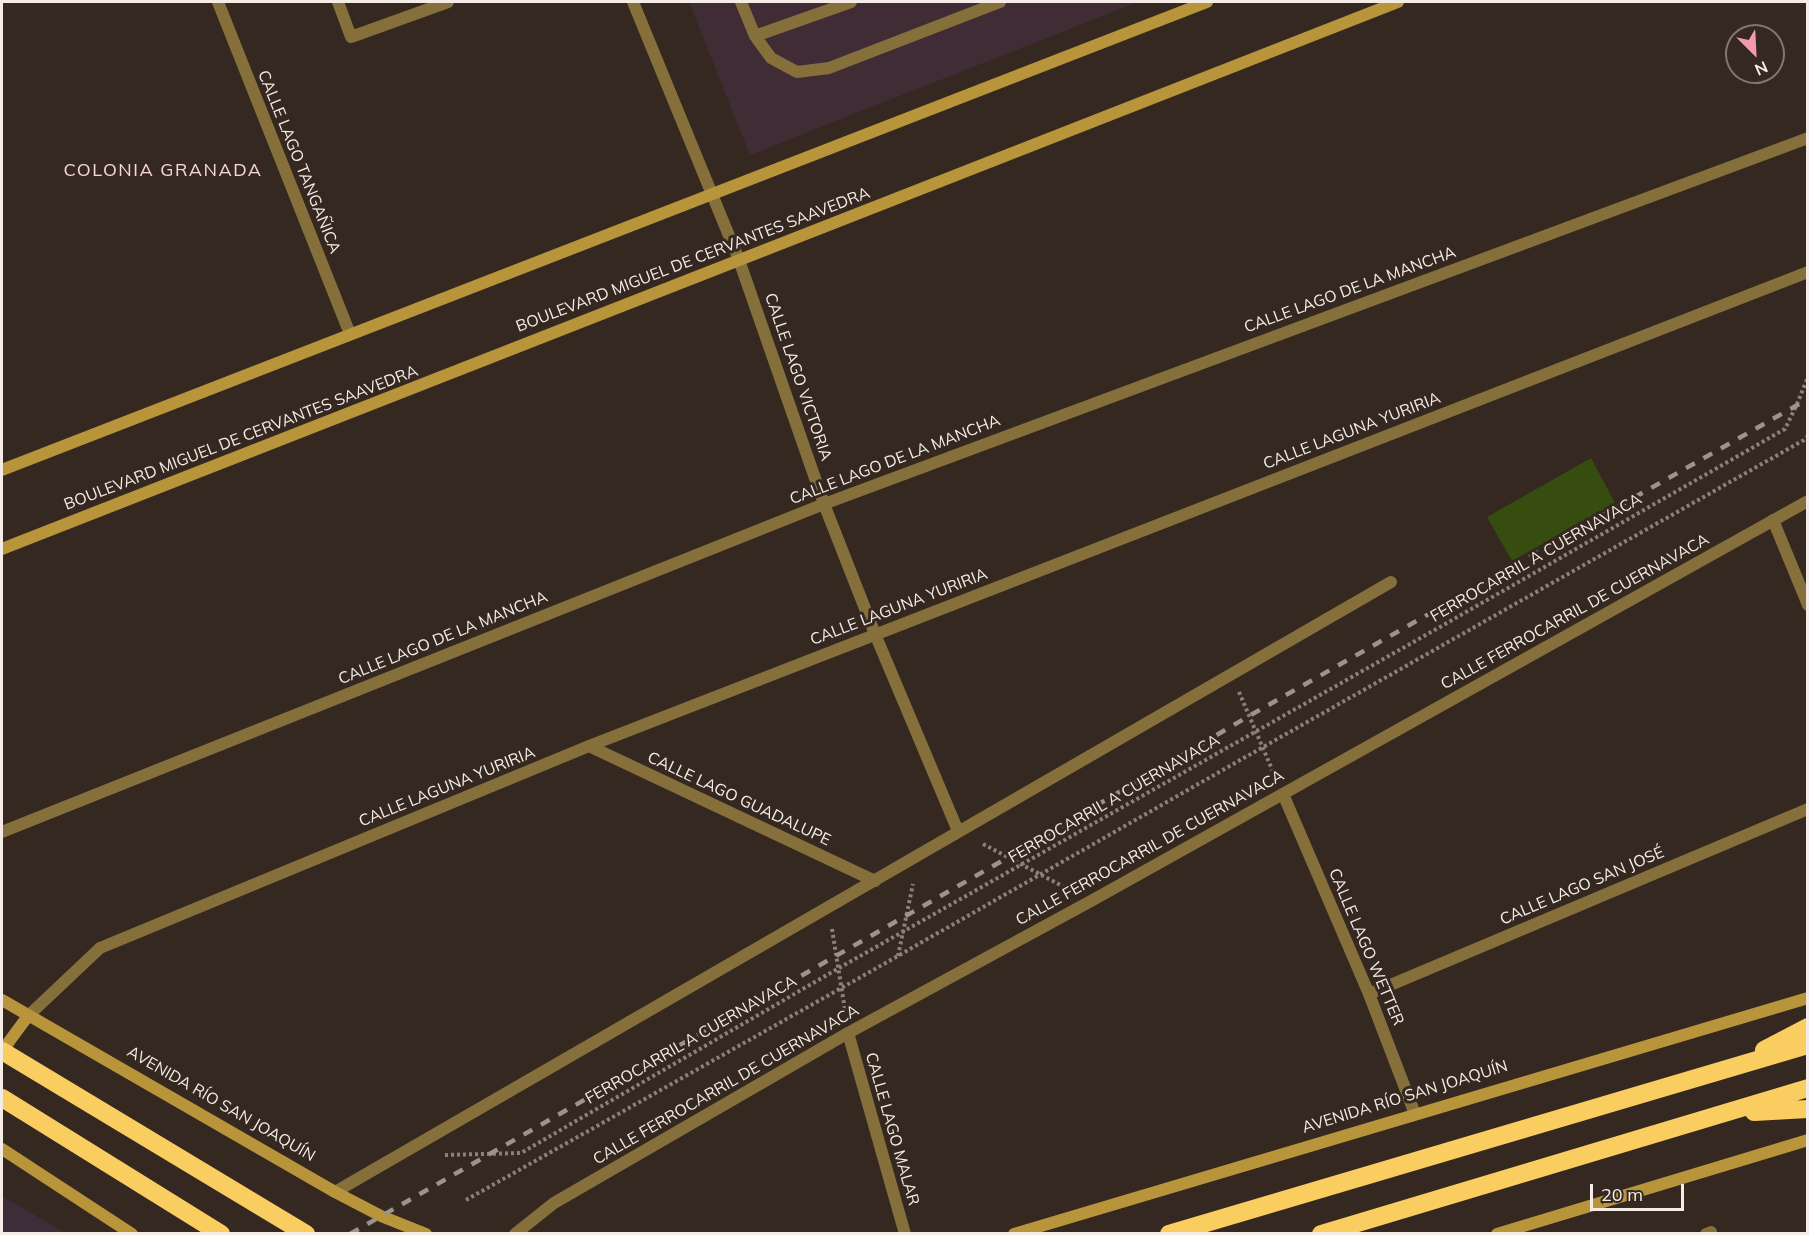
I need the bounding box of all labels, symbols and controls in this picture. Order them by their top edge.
north arrow [1725,24,1785,84]
text: N [1752,57,1771,80]
street label: CALLE LAGO TANGAÑICA [253,68,345,256]
district label: COLONIA GRANADA [63,160,263,182]
street label: BOULEVARD MIGUEL DE CERVANTES SAAVEDRA [513,183,873,337]
street label: CALLE LAGO DE LA MANCHA [1242,243,1458,337]
street label: CALLE LAGO VICTORIA [760,291,836,463]
street label: BOULEVARD MIGUEL DE CERVANTES SAAVEDRA [61,361,421,515]
street label: CALLE LAGUNA YURIRIA [1261,388,1443,474]
street label: CALLE LAGO DE LA MANCHA [787,411,1003,509]
street label: FERROCARRIL A CUERNAVACA [1427,490,1645,626]
street label: CALLE FERROCARRIL DE CUERNAVACA [1438,530,1712,694]
street label: CALLE LAGUNA YURIRIA [808,564,990,650]
street label: CALLE LAGO DE LA MANCHA [336,587,550,689]
street label: FERROCARRIL A CUERNAVACA [1005,731,1223,867]
street label: CALLE LAGUNA YURIRIA [356,743,538,831]
street label: CALLE LAGO GUADALUPE [644,748,834,850]
street label: CALLE FERROCARRIL DE CUERNAVACA [1013,766,1287,930]
street label: CALLE LAGO SAN JOSÉ [1497,843,1667,929]
street label: CALLE LAGO WETTER [1324,866,1408,1028]
street label: FERROCARRIL A CUERNAVACA [582,972,800,1108]
street label: CALLE FERROCARRIL DE CUERNAVACA [590,1001,862,1169]
street label: AVENIDA RÍO SAN JOAQUÍN [124,1042,318,1166]
street label: CALLE LAGO MALAR [861,1050,923,1208]
street label: AVENIDA RÍO SAN JOAQUÍN [1300,1057,1510,1137]
scale bar [1593,1172,1688,1210]
text: 20 m [1601,1183,1643,1206]

